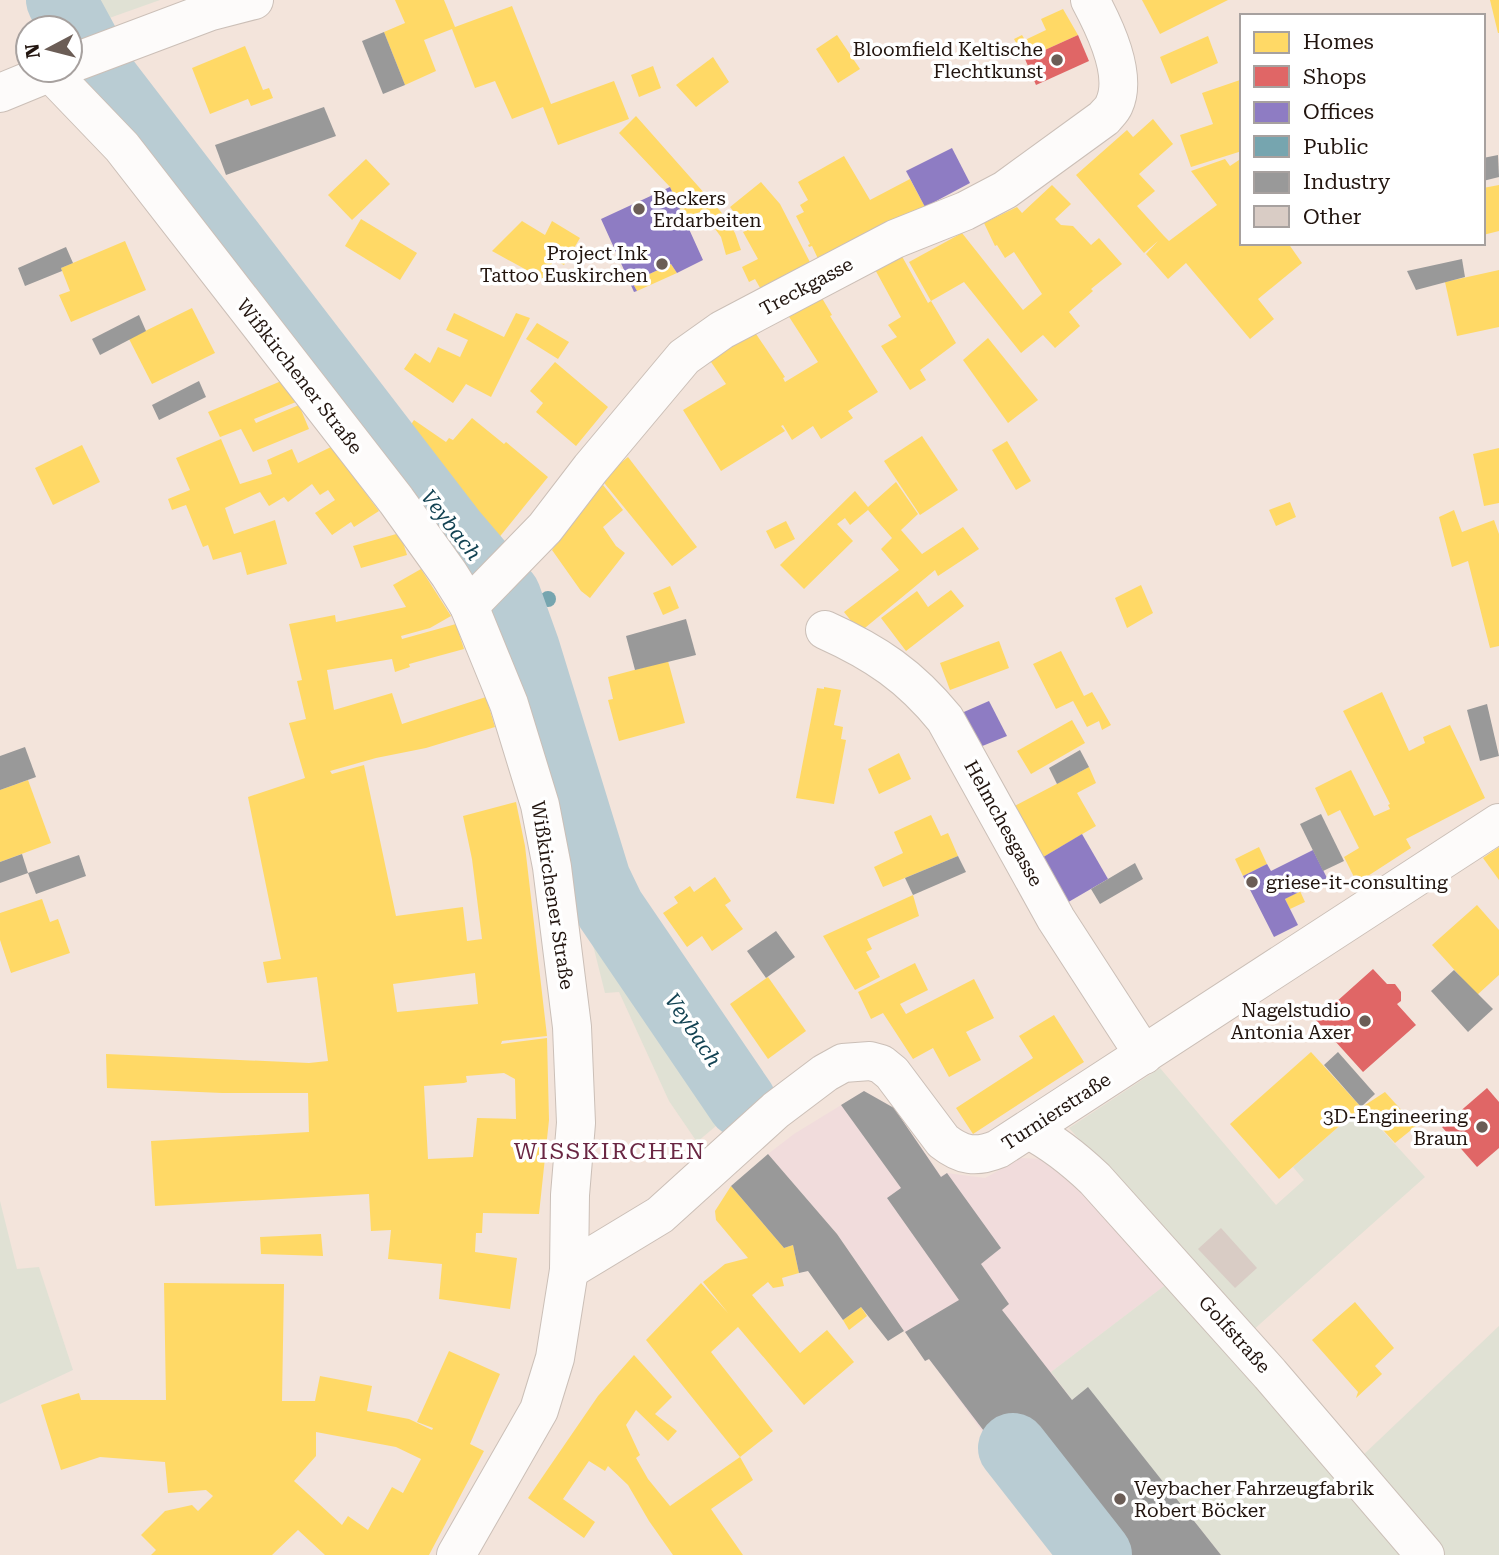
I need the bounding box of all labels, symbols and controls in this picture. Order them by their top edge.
north arrow [14,14,84,84]
legend [1240,14,1485,245]
text: Homes [1303,30,1374,54]
place label: Bloomfield Keltische Flechtkunst [853,38,1043,83]
text: N [20,42,45,60]
marker: Bloomfield Keltische Flechtkunst [1049,52,1065,68]
text: Shops [1303,65,1366,89]
text: Offices [1303,100,1374,124]
text: Public [1303,135,1369,159]
text: Industry [1303,170,1391,194]
place label: Beckers Erdarbeiten [653,187,761,232]
marker: Beckers Erdarbeiten [631,201,647,217]
text: Other [1303,205,1362,229]
place label: Project Ink Tattoo Euskirchen [480,242,648,287]
street label: Treckgasse [756,252,857,321]
marker: Project Ink Tattoo Euskirchen [654,256,670,272]
street label: Wißkirchener Straße [232,294,367,458]
water label: Veybach [416,485,486,565]
street label: Helmchesgasse [959,756,1048,890]
street label: Wißkirchener Straße [526,799,579,991]
place label: griese-it-consulting [1266,871,1448,894]
marker: griese-it-consulting [1244,874,1260,890]
water label: Veybach [660,989,726,1071]
place label: Nagelstudio Antonia Axer [1231,999,1351,1044]
marker: Nagelstudio Antonia Axer [1357,1013,1373,1029]
street label: Turnierstraße [998,1068,1115,1155]
place label: 3D-Engineering Braun [1323,1105,1468,1150]
marker: 3D-Engineering Braun [1474,1119,1490,1135]
district label: WISSKIRCHEN [514,1138,706,1165]
street label: Golfstraße [1194,1291,1275,1378]
place label: Veybacher Fahrzeugfabrik Robert Böcker [1134,1477,1374,1522]
marker: Veybacher Fahrzeugfabrik Robert Böcker [1112,1491,1128,1507]

